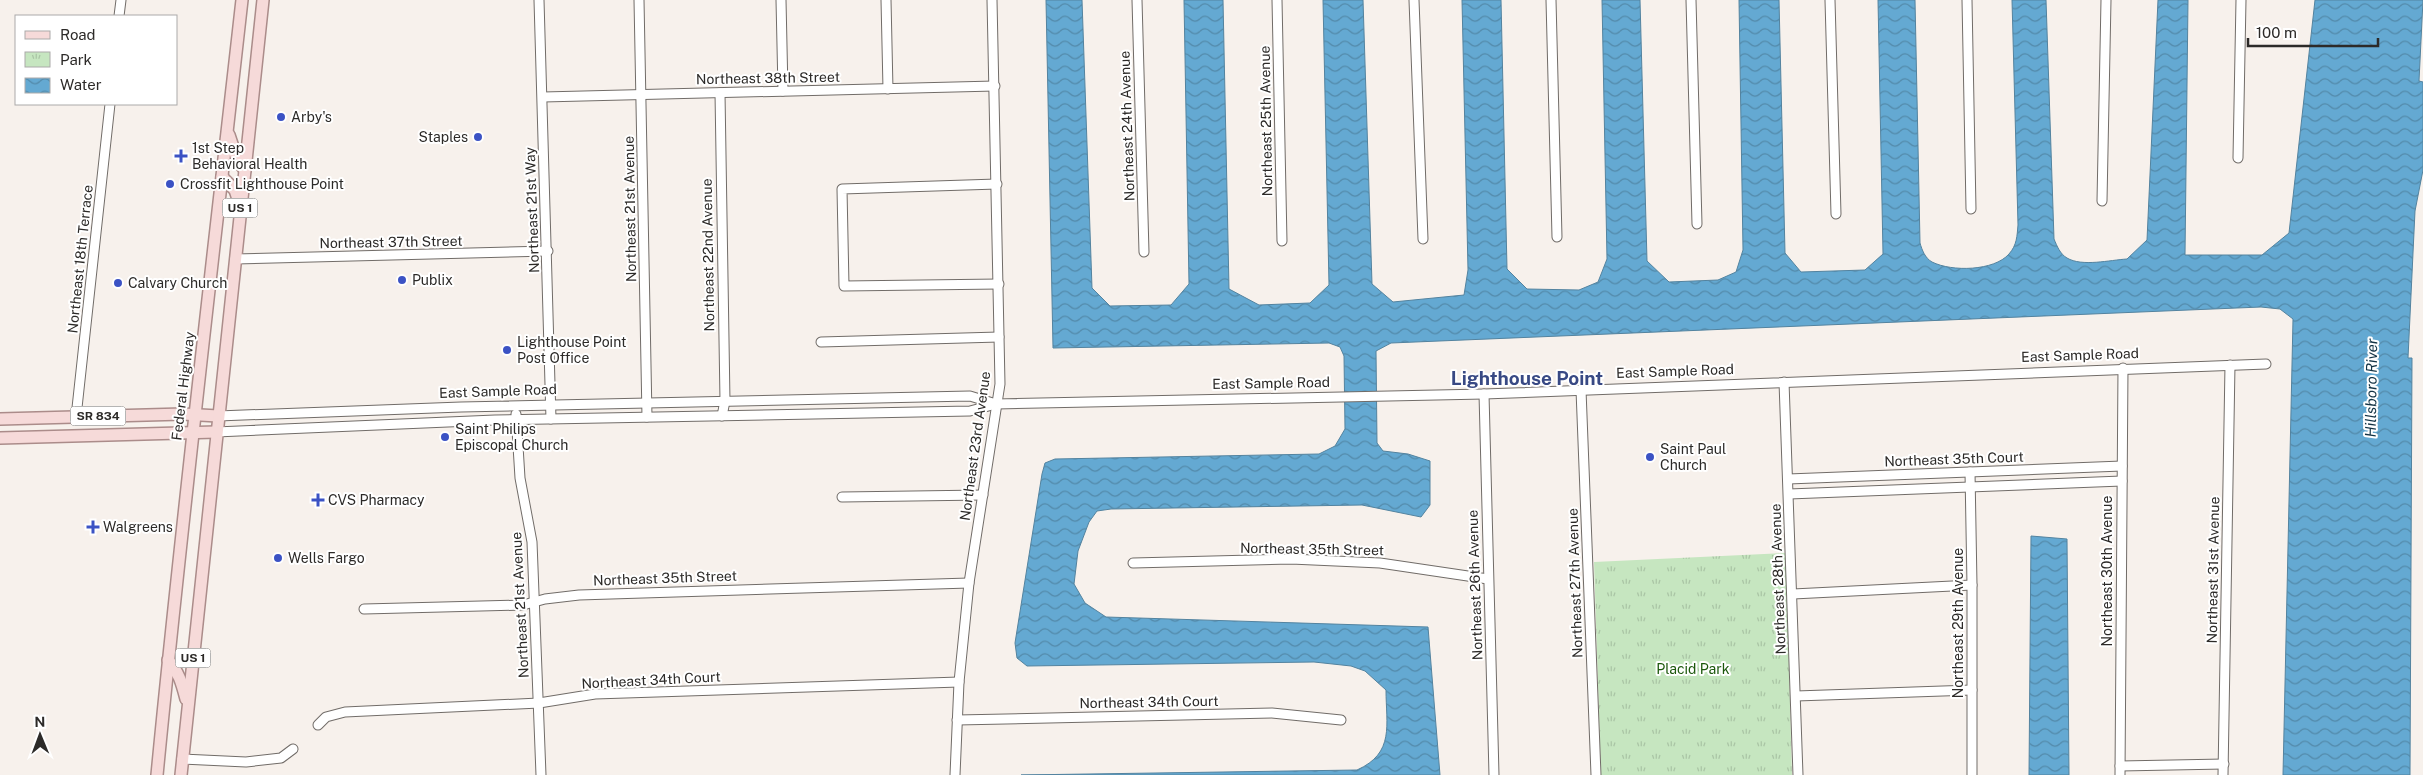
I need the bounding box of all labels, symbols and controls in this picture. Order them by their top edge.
legend [15,15,178,105]
scale bar [2248,15,2378,47]
text: 100 m [2256,24,2297,41]
text: Road [60,26,96,43]
street label: Northeast 25th Avenue [1257,45,1275,197]
street label: Northeast 24th Avenue [1116,50,1138,202]
text: Park [60,51,92,68]
street label: Northeast 38th Street [696,69,840,87]
text: Water [60,76,102,93]
place label: Arby's [291,109,332,125]
marker: Arby's [275,111,287,123]
place label: Staples [419,129,468,145]
marker: Staples [472,131,484,143]
street label: Northeast 21st Avenue [621,136,639,282]
place label: 1st Step Behavioral Health [192,140,307,172]
street label: Northeast 21st Way [522,146,542,273]
marker: 1st Step Behavioral Health [174,149,188,163]
place label: Crossfit Lighthouse Point [180,176,344,192]
marker: Crossfit Lighthouse Point [164,178,176,190]
street label: Northeast 22nd Avenue [699,178,717,332]
street label: Northeast 18th Terrace [64,184,96,334]
road number: US 1 [222,198,258,218]
street label: Northeast 37th Street [319,233,463,251]
place label: Publix [412,272,453,288]
marker: Publix [396,274,408,286]
place label: Calvary Church [128,275,227,291]
marker: Calvary Church [112,277,124,289]
street label: Federal Highway [168,330,198,441]
place label: Lighthouse Point Post Office [517,334,626,366]
water label: Hillsboro River [2362,338,2380,438]
marker: Lighthouse Point Post Office [501,344,513,356]
street label: East Sample Road [2021,345,2139,365]
street label: East Sample Road [1616,361,1734,381]
district label: Lighthouse Point [1451,367,1603,389]
street label: Northeast 23rd Avenue [957,370,993,522]
street label: East Sample Road [1212,374,1330,392]
street label: East Sample Road [439,381,557,401]
road number: SR 834 [70,406,126,426]
place label: Saint Philips Episcopal Church [455,421,568,453]
marker: Saint Philips Episcopal Church [439,431,451,443]
place label: Saint Paul Church [1660,441,1726,473]
street label: Northeast 35th Court [1884,449,2024,469]
marker: Saint Paul Church [1644,451,1656,463]
place label: CVS Pharmacy [328,492,425,508]
marker: CVS Pharmacy [312,494,324,506]
street label: Northeast 30th Avenue [2099,496,2115,646]
street label: Northeast 31st Avenue [2204,496,2222,644]
street label: Northeast 28th Avenue [1767,503,1789,655]
street label: Northeast 27th Avenue [1564,508,1586,658]
street label: Northeast 26th Avenue [1464,509,1486,660]
place label: Walgreens [103,519,173,535]
marker: Walgreens [87,521,99,533]
street label: Northeast 21st Avenue [508,531,532,678]
street label: Northeast 35th Street [1240,540,1384,558]
street label: Northeast 29th Avenue [1950,548,1966,698]
place label: Wells Fargo [288,550,365,566]
marker: Wells Fargo [272,552,284,564]
street label: Northeast 35th Street [593,567,737,589]
road number: US 1 [176,648,210,668]
park label: Placid Park [1656,661,1730,677]
street label: Northeast 34th Court [581,668,721,692]
street label: Northeast 34th Court [1079,693,1219,711]
north arrow [15,710,65,760]
text: N [34,714,45,730]

